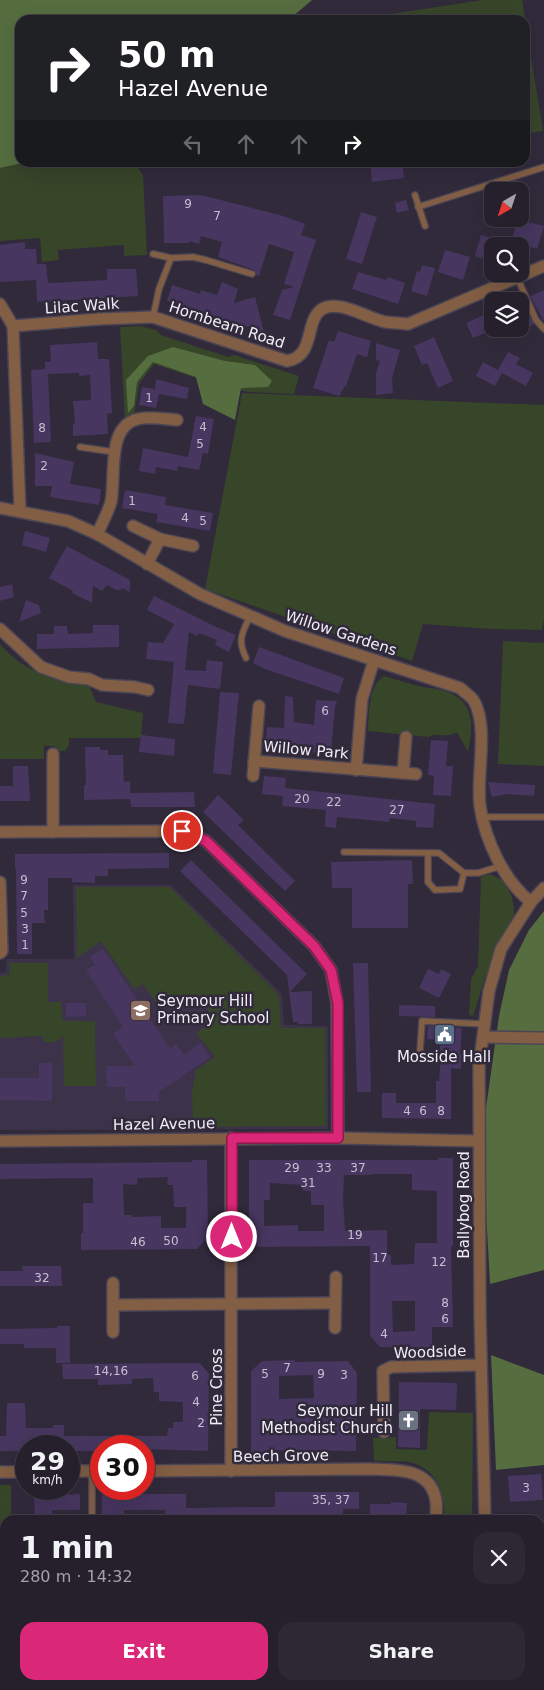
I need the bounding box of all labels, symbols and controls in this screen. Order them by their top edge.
icon: right [35,35,100,100]
text: 50 m [118,35,215,75]
text: Hazel Avenue [118,76,268,101]
icon: left [179,130,207,158]
icon: ahead [232,130,260,158]
icon: ahead [285,130,313,158]
icon: right [338,130,366,158]
north arrow [484,182,529,228]
map controls [484,182,529,337]
house number: 9 [184,197,192,211]
house number: 7 [213,209,221,223]
button: search [484,237,529,282]
button: layers [484,292,529,337]
street label: Lilac Walk [44,294,120,318]
street label: Hornbeam Road [167,298,287,352]
house number: 1 [145,391,153,405]
house number: 4 [199,420,207,434]
house number: 8 [38,421,46,435]
house number: 5 [196,437,204,451]
house number: 2 [40,459,48,473]
house number: 1 [128,494,136,508]
house number: 4 [181,511,189,525]
house number: 5 [199,514,207,528]
street label: Willow Gardens [283,607,399,660]
house number: 6 [321,704,329,718]
street label: Willow Park [263,737,350,763]
house number: 20 [294,792,310,806]
house number: 22 [326,795,342,809]
house number: 27 [389,803,405,817]
pin [161,810,203,852]
icon: arrive [168,817,196,845]
house number: 9 [20,873,28,887]
house number: 7 [20,889,28,903]
house number: 5 [20,906,28,920]
house number: 3 [21,922,29,936]
house number: 1 [21,938,29,952]
place label: Seymour Hill Primary School [157,992,270,1027]
school or university icon: Seymour Hill Primary School [129,998,153,1022]
public building icon: Mosside Hall [432,1022,456,1046]
place label: Mosside Hall [397,1048,491,1066]
house number: 4 [403,1104,411,1118]
house number: 6 [419,1104,427,1118]
house number: 8 [437,1104,445,1118]
street label: Hazel Avenue [113,1114,215,1134]
street label: Ballybog Road [455,1151,473,1259]
house number: 29 [284,1161,300,1175]
house number: 33 [316,1161,332,1175]
house number: 37 [350,1161,366,1175]
house number: 31 [300,1176,316,1190]
position arrow [205,1210,257,1262]
house number: 19 [347,1228,363,1242]
house number: 50 [163,1234,179,1248]
house number: 46 [130,1235,146,1249]
house number: 17 [372,1251,388,1265]
house number: 12 [431,1255,447,1269]
house number: 32 [34,1271,50,1285]
house number: 8 [441,1296,449,1310]
house number: 6 [441,1312,449,1326]
house number: 4 [380,1327,388,1341]
street label: Woodside [393,1342,467,1362]
street label: Pine Cross [208,1348,226,1426]
house number: 7 [283,1361,291,1375]
house number: 14,16 [94,1364,128,1378]
house number: 5 [261,1367,269,1381]
house number: 9 [317,1367,325,1381]
house number: 3 [340,1368,348,1382]
house number: 6 [191,1369,199,1383]
house number: 4 [192,1395,200,1409]
place label: Seymour Hill Methodist Church [261,1402,393,1437]
church icon: Seymour Hill Methodist Church [397,1408,421,1432]
house number: 2 [197,1416,205,1430]
speed limit sign: 30 [90,1435,155,1500]
street label: Beech Grove [233,1446,329,1466]
text: 29 [30,1447,65,1476]
text: km/h [32,1473,63,1487]
house number: 3 [522,1481,530,1495]
house number: 35, 37 [312,1493,350,1507]
text: 1 min [20,1530,114,1565]
button: close [473,1532,525,1584]
text: 280 m · 14:32 [20,1567,133,1586]
button: Exit [20,1622,268,1680]
button: Share [278,1622,525,1680]

